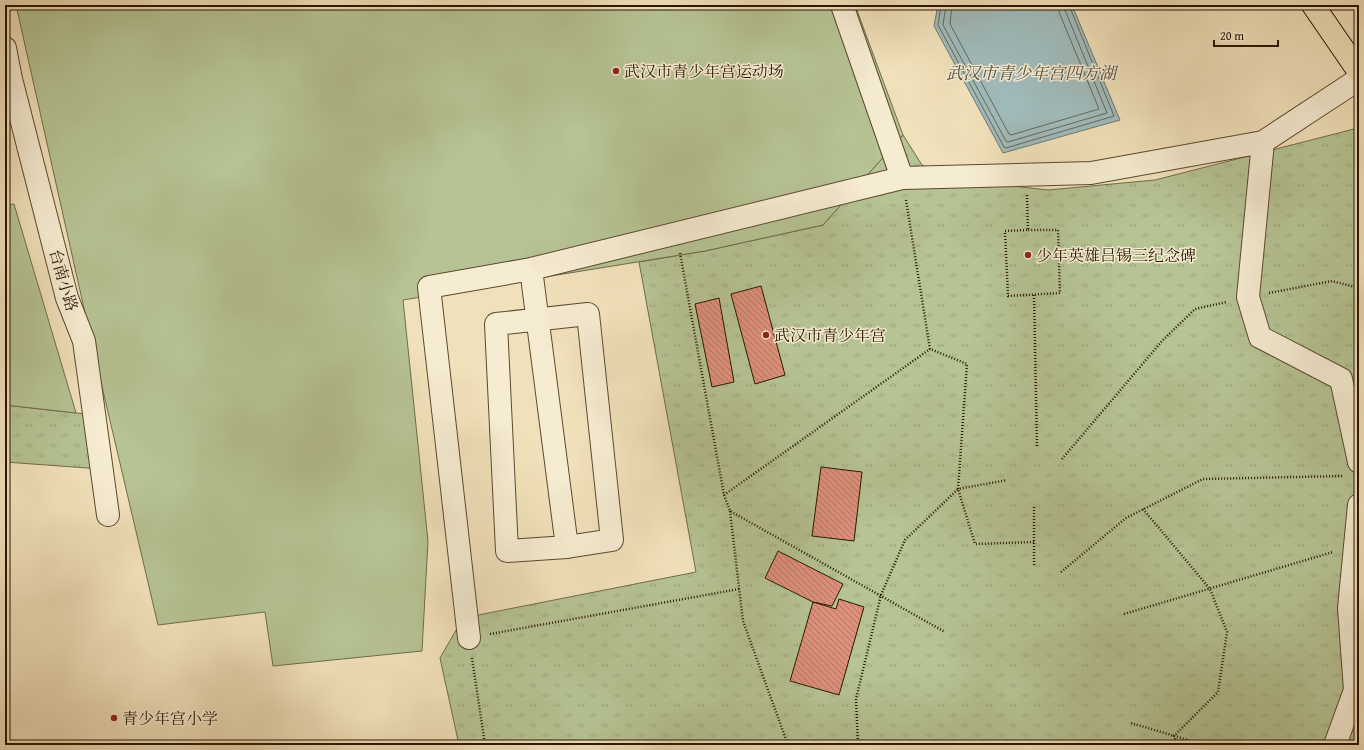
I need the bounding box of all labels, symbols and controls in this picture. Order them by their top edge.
scale bar [1214,22,1278,48]
text: 20 m [1220,27,1244,44]
place label: 武汉市青少年宫运动场 [624,59,784,83]
water label: 武汉市青少年宫四方湖 [946,60,1119,85]
marker: 武汉市青少年宫运动场 [611,66,621,76]
place label: 少年英雄吕锡三纪念碑 [1036,243,1196,267]
street label: 台南小路 [44,246,84,314]
marker: 少年英雄吕锡三纪念碑 [1023,250,1033,260]
place label: 武汉市青少年宫 [774,323,886,347]
marker: 武汉市青少年宫 [761,330,771,340]
place label: 青少年宫小学 [122,706,218,730]
marker: 青少年宫小学 [109,713,119,723]

